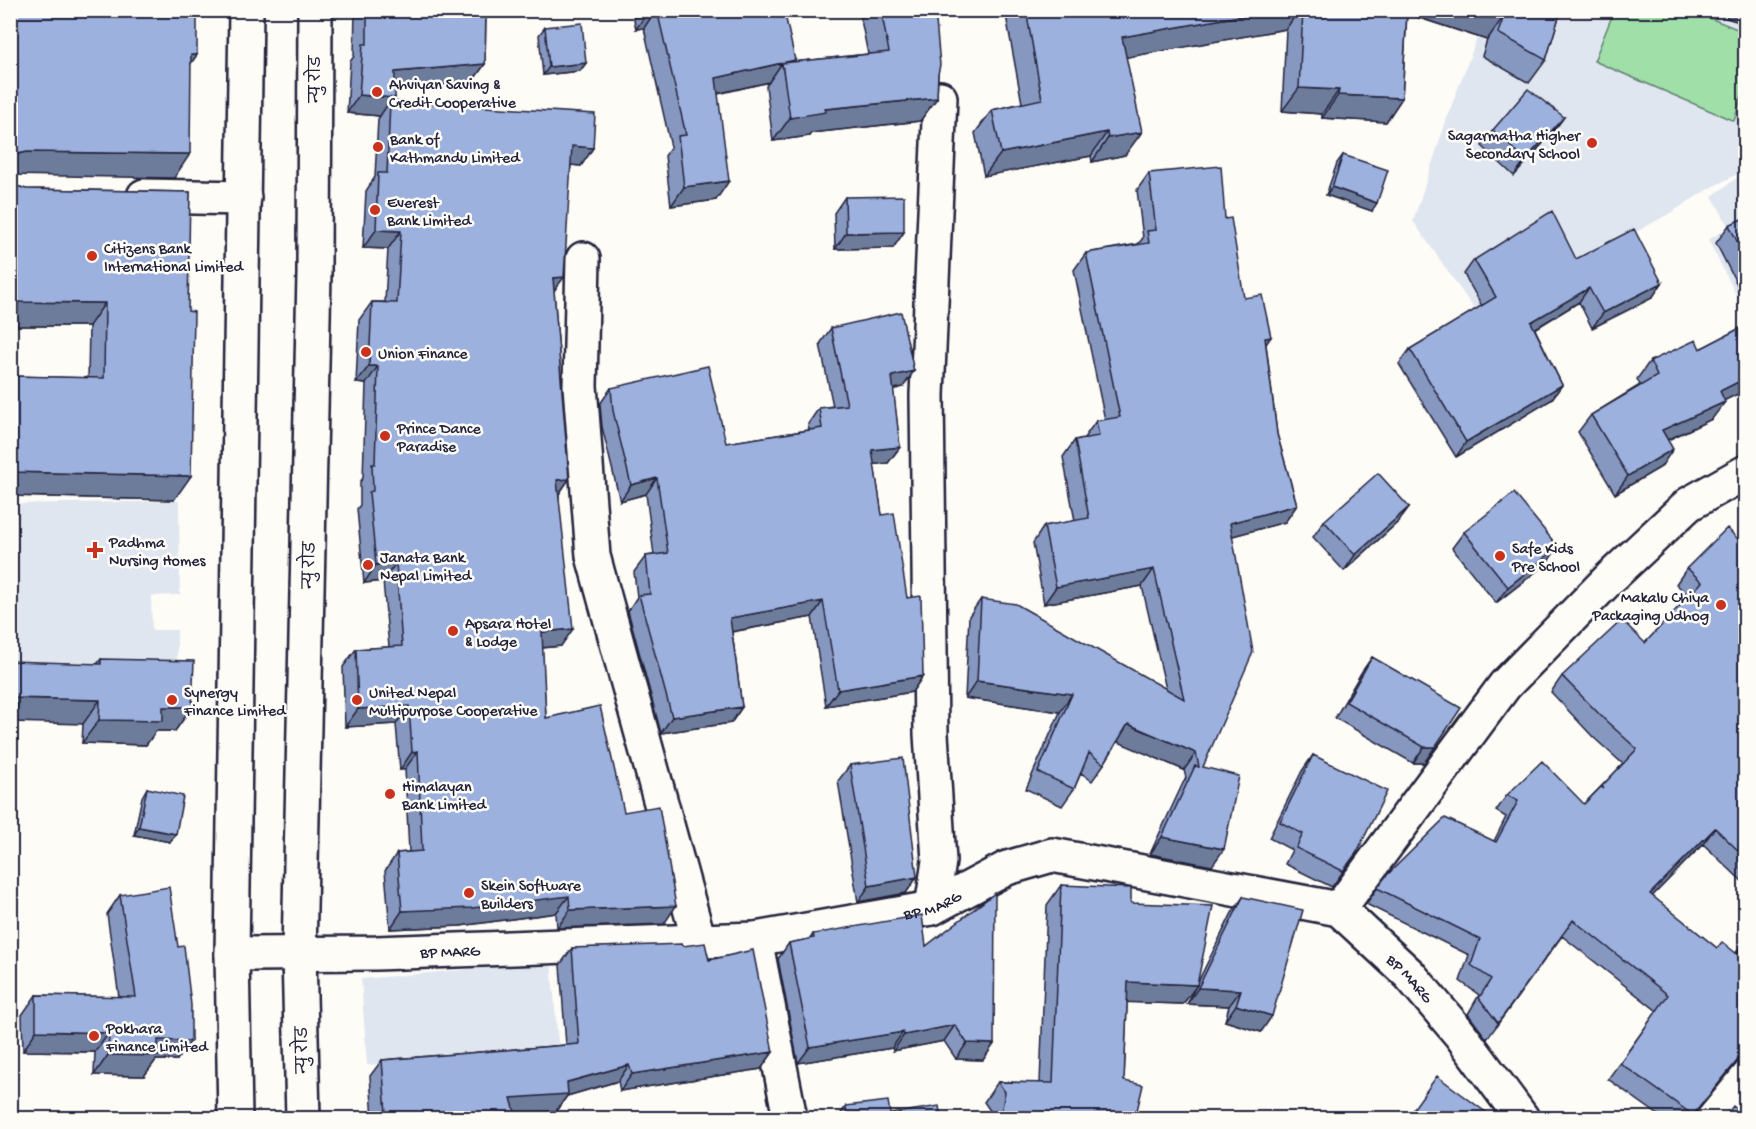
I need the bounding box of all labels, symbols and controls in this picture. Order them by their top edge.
street label: न्यु रोड [303,54,327,103]
place label: Ahviyan Saving & Credit Cooperative [389,77,517,114]
marker: Ahviyan Saving & Credit Cooperative [370,85,384,99]
place label: Sagarmatha Higher Secondary School [1448,128,1581,165]
place label: Bank of Kathmandu Limited [389,132,521,169]
marker: Sagarmatha Higher Secondary School [1585,136,1599,150]
marker: Bank of Kathmandu Limited [371,140,385,154]
place label: Everest Bank Limited [386,195,473,232]
marker: Everest Bank Limited [368,203,382,217]
place label: Citizens Bank International Limited [104,241,244,278]
marker: Citizens Bank International Limited [85,249,99,263]
marker: Union Finance [359,345,373,359]
place label: Union Finance [378,346,468,365]
place label: Prince Dance Paradise [396,421,481,458]
marker: Prince Dance Paradise [378,429,392,443]
place label: Padhma Nursing Homes [108,535,207,572]
street label: न्यु रोड [297,540,321,590]
marker: Padhma Nursing Homes [86,541,104,559]
place label: Safe Kids Pre School [1511,541,1580,578]
marker: Safe Kids Pre School [1493,549,1507,563]
place label: Janata Bank Nepal Limited [380,550,473,587]
marker: Janata Bank Nepal Limited [361,558,375,572]
place label: Makalu Chiya Packaging Udhog [1591,590,1710,627]
marker: Makalu Chiya Packaging Udhog [1714,598,1728,612]
place label: Apsara Hotel & Lodge [465,616,551,653]
marker: Apsara Hotel & Lodge [446,624,460,638]
place label: Synergy Finance Limited [183,685,287,722]
place label: United Nepal Multipurpose Cooperative [369,685,538,722]
marker: Synergy Finance Limited [165,693,179,707]
marker: United Nepal Multipurpose Cooperative [350,693,364,707]
place label: Himalayan Bank Limited [401,779,488,816]
marker: Himalayan Bank Limited [383,787,397,801]
place label: Skein Software Builders [480,878,582,915]
marker: Skein Software Builders [462,886,476,900]
street label: BP MARG [902,888,966,926]
street label: BP MARG [419,943,481,964]
street label: BP MARG [1380,951,1436,1009]
place label: Pokhara Finance Limited [105,1021,209,1058]
street label: न्यु रोड [290,1025,314,1075]
marker: Pokhara Finance Limited [87,1029,101,1043]

